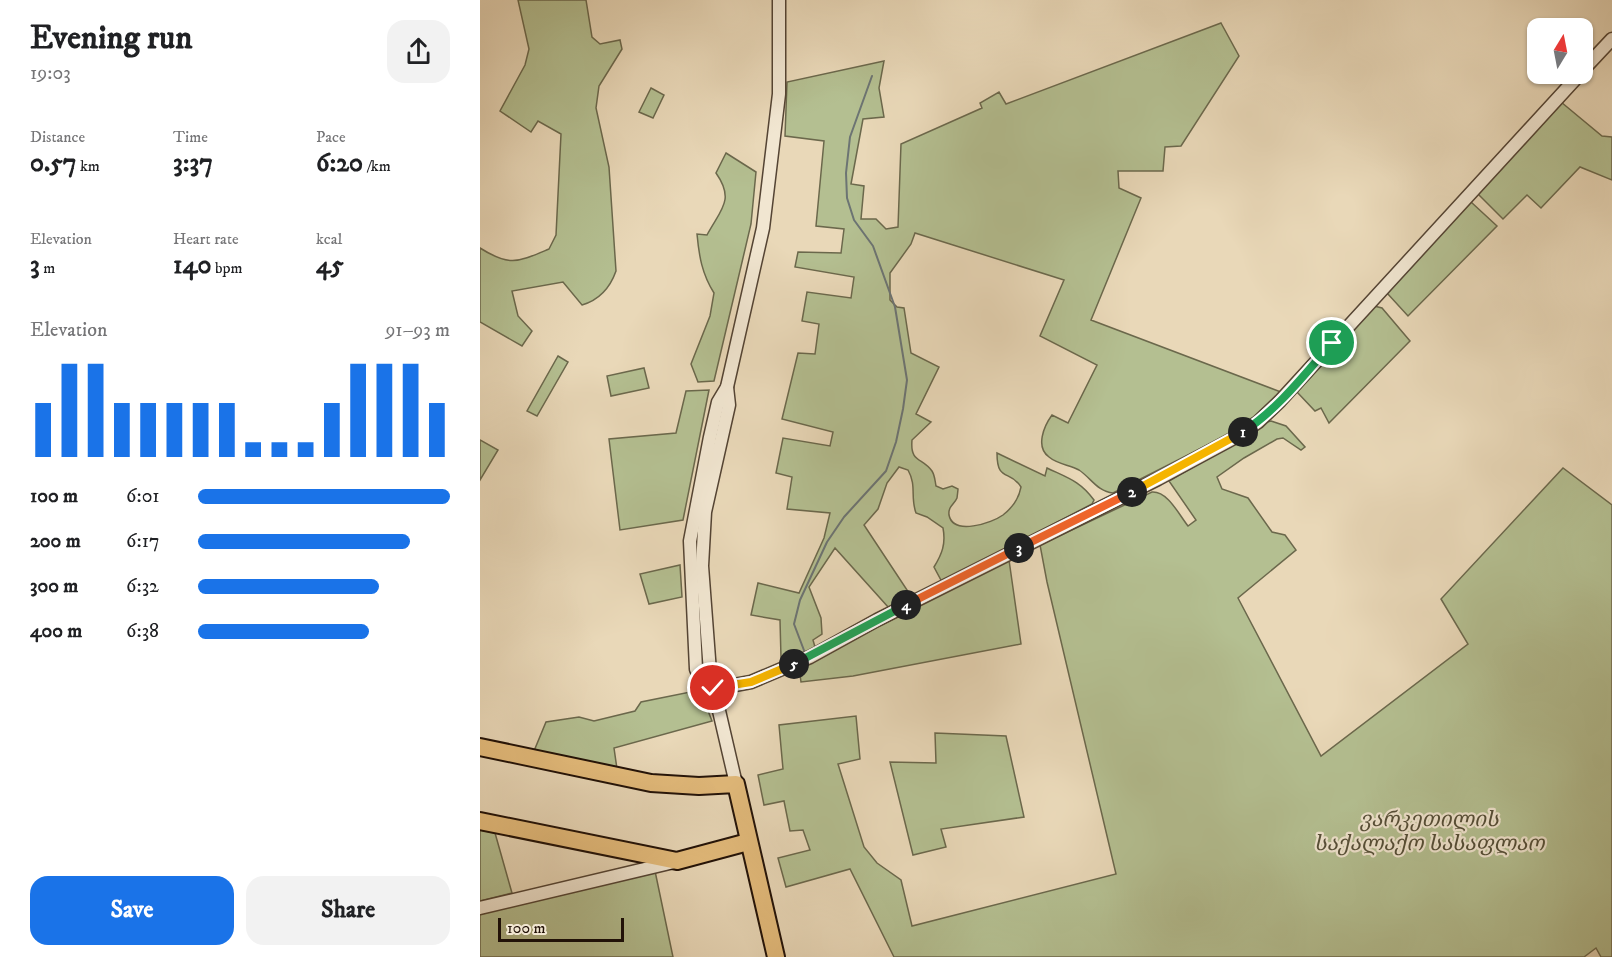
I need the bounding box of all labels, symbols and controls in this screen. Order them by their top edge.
text: Evening run [30,18,192,59]
north arrow [1527,18,1593,84]
map controls [1527,18,1593,84]
button: share [387,20,450,83]
text: 19:03 [30,61,71,86]
text: Distance [30,127,85,147]
text: Time [173,127,208,147]
text: Pace [316,127,346,147]
text: 0.57 [30,147,76,180]
text: 3:37 [173,147,213,180]
text: 6:20 [316,147,363,180]
text: km [76,156,100,176]
text: /km [363,156,391,176]
text: Elevation [30,229,92,249]
text: Heart rate [173,229,239,249]
text: kcal [316,229,342,249]
text: 3 [30,249,40,282]
text: 140 [173,249,212,282]
text: 45 [316,249,344,282]
text: m [40,258,55,278]
text: bpm [212,258,243,278]
pin [1306,317,1357,368]
text: Elevation [30,318,107,343]
text: 91–93 m [385,318,450,343]
icon: arrive [1315,326,1348,359]
pin: 1 [1228,417,1258,447]
text: 1 [1240,422,1246,442]
pin: 2 [1117,477,1147,507]
text: 2 [1128,482,1136,502]
text: 100 m [30,484,78,509]
text: 6:01 [126,484,160,509]
text: 200 m [30,529,81,554]
text: 6:17 [126,529,160,554]
pin: 3 [1004,533,1034,563]
text: 3 [1016,538,1022,558]
text: 300 m [30,574,78,599]
text: 6:32 [126,574,159,599]
pin: 4 [891,590,921,620]
text: 4 [901,595,911,615]
text: 400 m [30,619,82,644]
text: 6:38 [126,619,159,644]
pin: 5 [779,649,809,679]
text: 5 [790,654,798,674]
pin [687,662,738,713]
icon: check [696,671,729,704]
park label: ვარკეთილის საქალაქო სასაფლაო [1314,807,1545,857]
button: Save [30,876,234,945]
button: Share [246,876,450,945]
scale bar [498,915,624,942]
text: 100 m [507,918,546,938]

